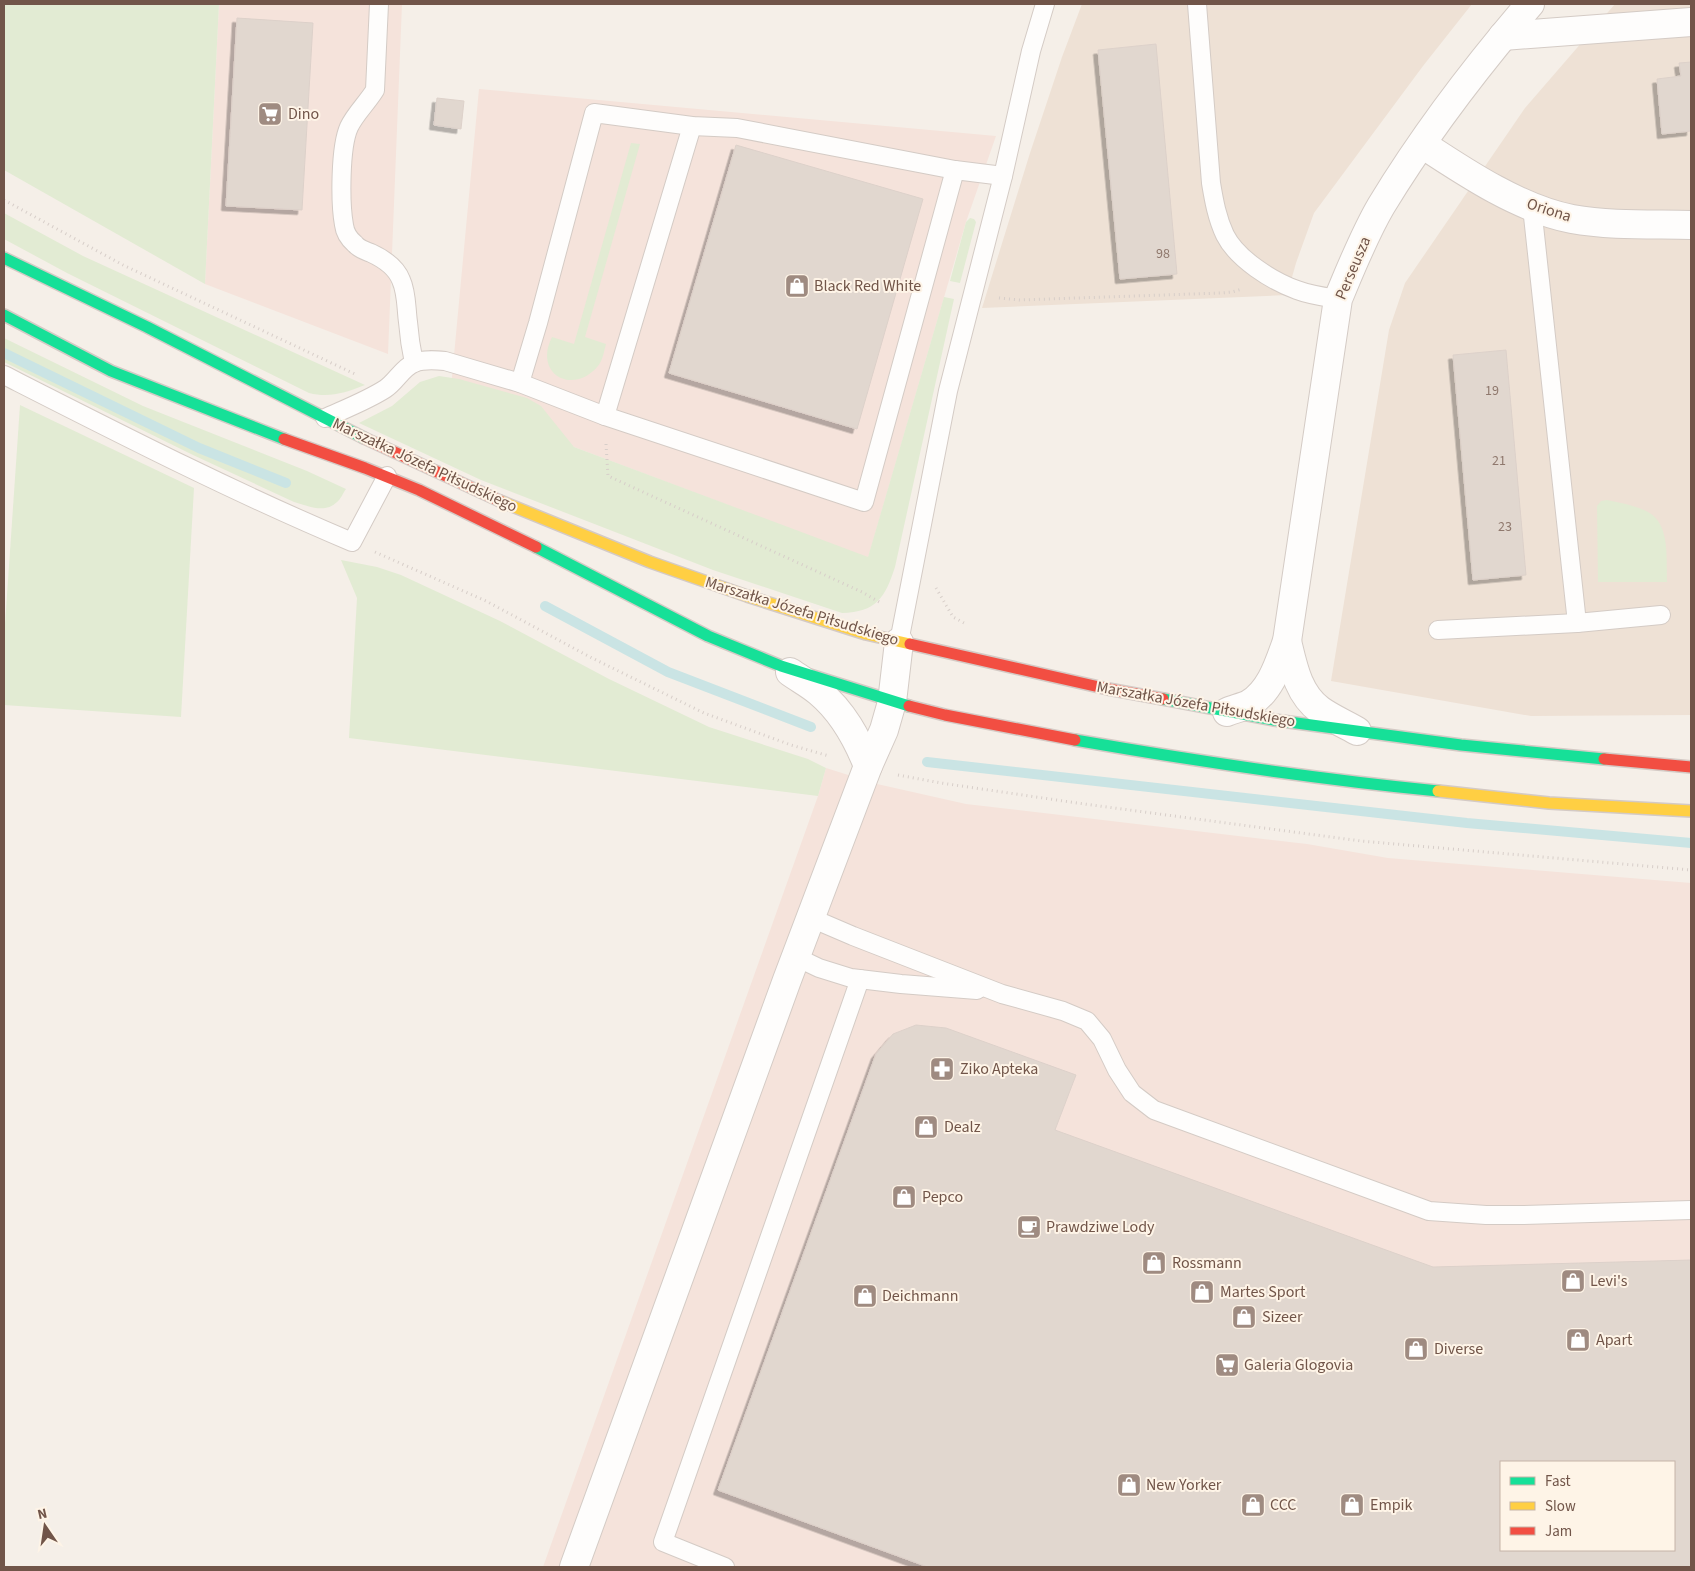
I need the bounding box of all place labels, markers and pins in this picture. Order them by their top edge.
supermarket icon: Dino [257,101,283,127]
place label: Dino [288,103,319,125]
shop icon: Black Red White [784,273,810,299]
place label: Black Red White [814,275,921,297]
pharmacy icon: Ziko Apteka [929,1056,955,1082]
place label: Ziko Apteka [960,1058,1038,1080]
shop icon: Dealz [913,1114,939,1140]
place label: Dealz [944,1116,981,1138]
shop icon: Pepco [891,1184,917,1210]
place label: Pepco [922,1186,963,1208]
cafe icon: Prawdziwe Lody [1016,1214,1042,1240]
place label: Prawdziwe Lody [1046,1216,1155,1238]
shop icon: Rossmann [1141,1250,1167,1276]
place label: Rossmann [1172,1252,1242,1274]
shop icon: Levi's [1560,1268,1586,1294]
place label: Levi's [1590,1270,1628,1292]
shop icon: Martes Sport [1189,1279,1215,1305]
place label: Martes Sport [1220,1281,1306,1303]
shop icon: Deichmann [852,1283,878,1309]
place label: Deichmann [882,1285,959,1307]
shop icon: Sizeer [1231,1304,1257,1330]
place label: Sizeer [1262,1306,1303,1328]
shop icon: Apart [1565,1327,1591,1353]
place label: Apart [1596,1329,1633,1351]
shop icon: Diverse [1403,1336,1429,1362]
place label: Diverse [1434,1338,1483,1360]
supermarket icon: Galeria Glogovia [1214,1352,1240,1378]
place label: Galeria Glogovia [1244,1354,1353,1376]
shop icon: New Yorker [1116,1472,1142,1498]
place label: New Yorker [1146,1474,1222,1496]
shop icon: CCC [1240,1492,1266,1518]
shop icon: Empik [1339,1492,1365,1518]
place label: CCC [1270,1494,1297,1516]
place label: Empik [1370,1494,1413,1516]

